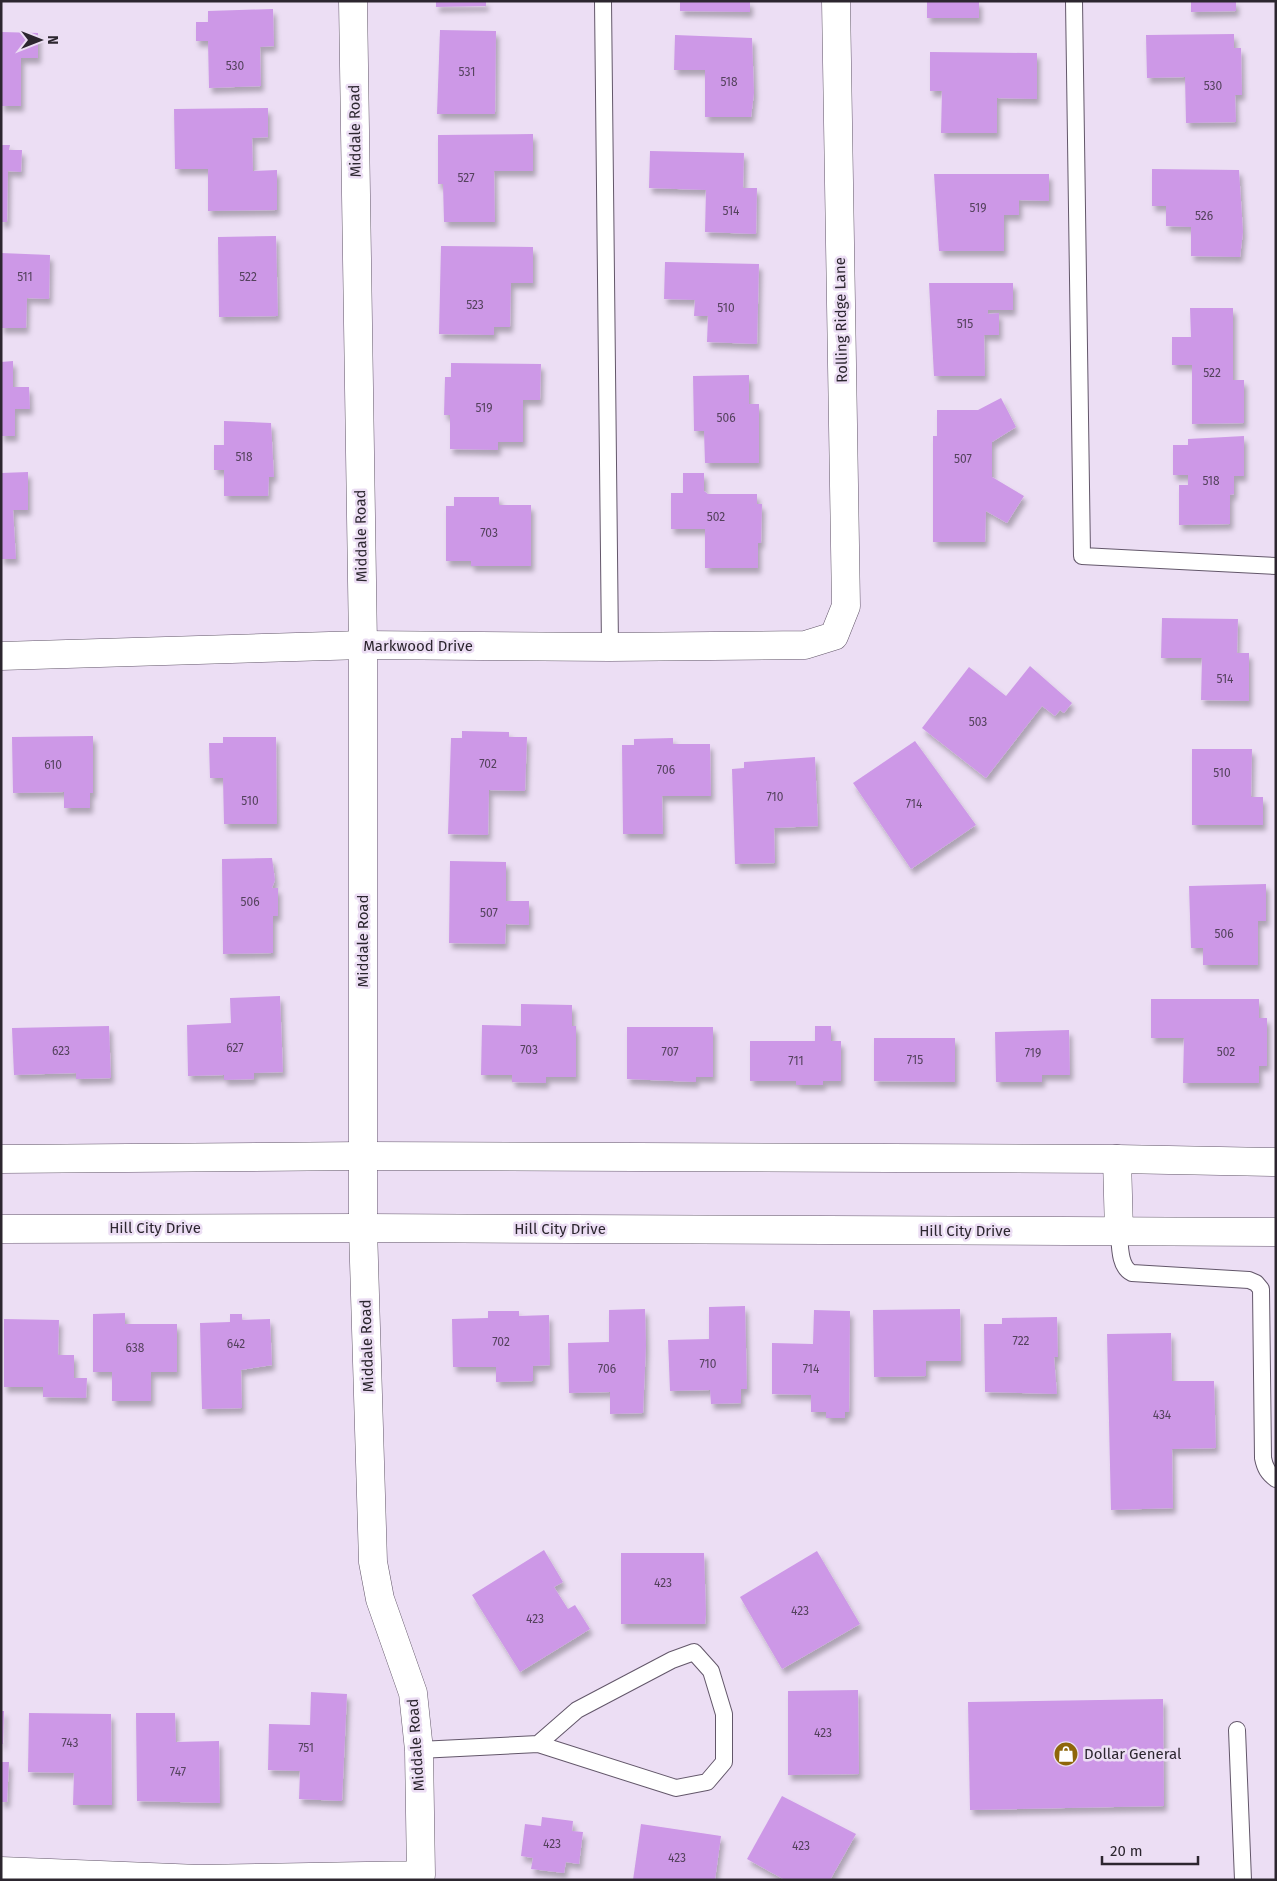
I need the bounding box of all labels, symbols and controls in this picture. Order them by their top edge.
north arrow [15,15,65,65]
text: N [44,35,61,45]
house number: 530 [226,59,245,73]
house number: 531 [459,65,475,79]
house number: 518 [720,75,738,89]
house number: 530 [1204,79,1223,93]
street label: Middale Road [345,84,365,178]
house number: 527 [457,171,475,185]
house number: 519 [970,201,986,215]
house number: 514 [723,204,740,218]
house number: 526 [1195,209,1213,223]
street label: Rolling Ridge Lane [831,257,851,383]
house number: 511 [17,270,33,284]
house number: 522 [239,270,257,284]
house number: 523 [466,298,484,312]
house number: 510 [717,301,735,315]
house number: 515 [957,317,973,331]
house number: 522 [1203,366,1221,380]
house number: 519 [476,401,492,415]
house number: 506 [716,411,736,425]
house number: 518 [235,450,253,464]
house number: 507 [954,452,972,466]
house number: 518 [1202,474,1220,488]
street label: Middale Road [351,489,371,583]
house number: 502 [707,510,725,524]
house number: 703 [480,526,498,540]
street label: Markwood Drive [363,637,473,655]
house number: 514 [1217,672,1234,686]
house number: 503 [969,715,987,729]
house number: 702 [479,757,497,771]
house number: 610 [44,758,62,772]
house number: 706 [657,763,675,777]
house number: 510 [1213,766,1231,780]
house number: 710 [766,790,784,804]
house number: 510 [241,794,259,808]
house number: 714 [906,797,923,811]
house number: 506 [240,895,260,909]
street label: Middale Road [354,895,372,987]
house number: 507 [480,906,498,920]
house number: 506 [1214,927,1234,941]
house number: 627 [226,1041,244,1055]
house number: 703 [520,1043,538,1057]
house number: 623 [52,1044,70,1058]
house number: 707 [662,1045,678,1059]
house number: 502 [1217,1045,1235,1059]
house number: 719 [1025,1046,1041,1060]
house number: 715 [907,1053,923,1067]
house number: 711 [788,1054,804,1068]
street label: Hill City Drive [109,1219,201,1237]
street label: Hill City Drive [514,1220,606,1238]
street label: Hill City Drive [919,1222,1011,1240]
street label: Middale Road [356,1299,378,1393]
house number: 722 [1012,1334,1030,1348]
house number: 702 [492,1335,510,1349]
house number: 642 [227,1337,245,1351]
house number: 638 [126,1341,145,1355]
house number: 710 [699,1357,717,1371]
house number: 706 [598,1362,616,1376]
house number: 714 [803,1362,820,1376]
house number: 434 [1153,1408,1172,1422]
house number: 423 [654,1576,672,1590]
house number: 423 [791,1604,809,1618]
house number: 423 [526,1612,544,1626]
street label: Middale Road [404,1698,428,1792]
house number: 423 [814,1726,832,1740]
house number: 743 [61,1736,79,1750]
house number: 751 [298,1741,314,1755]
shop icon: Dollar General [1053,1741,1079,1767]
place label: Dollar General [1084,1745,1182,1763]
house number: 747 [170,1765,186,1779]
scale bar [1102,1834,1198,1866]
house number: 423 [543,1837,561,1851]
house number: 423 [792,1839,810,1853]
text: 20 m [1110,1842,1143,1860]
house number: 423 [668,1851,686,1865]

